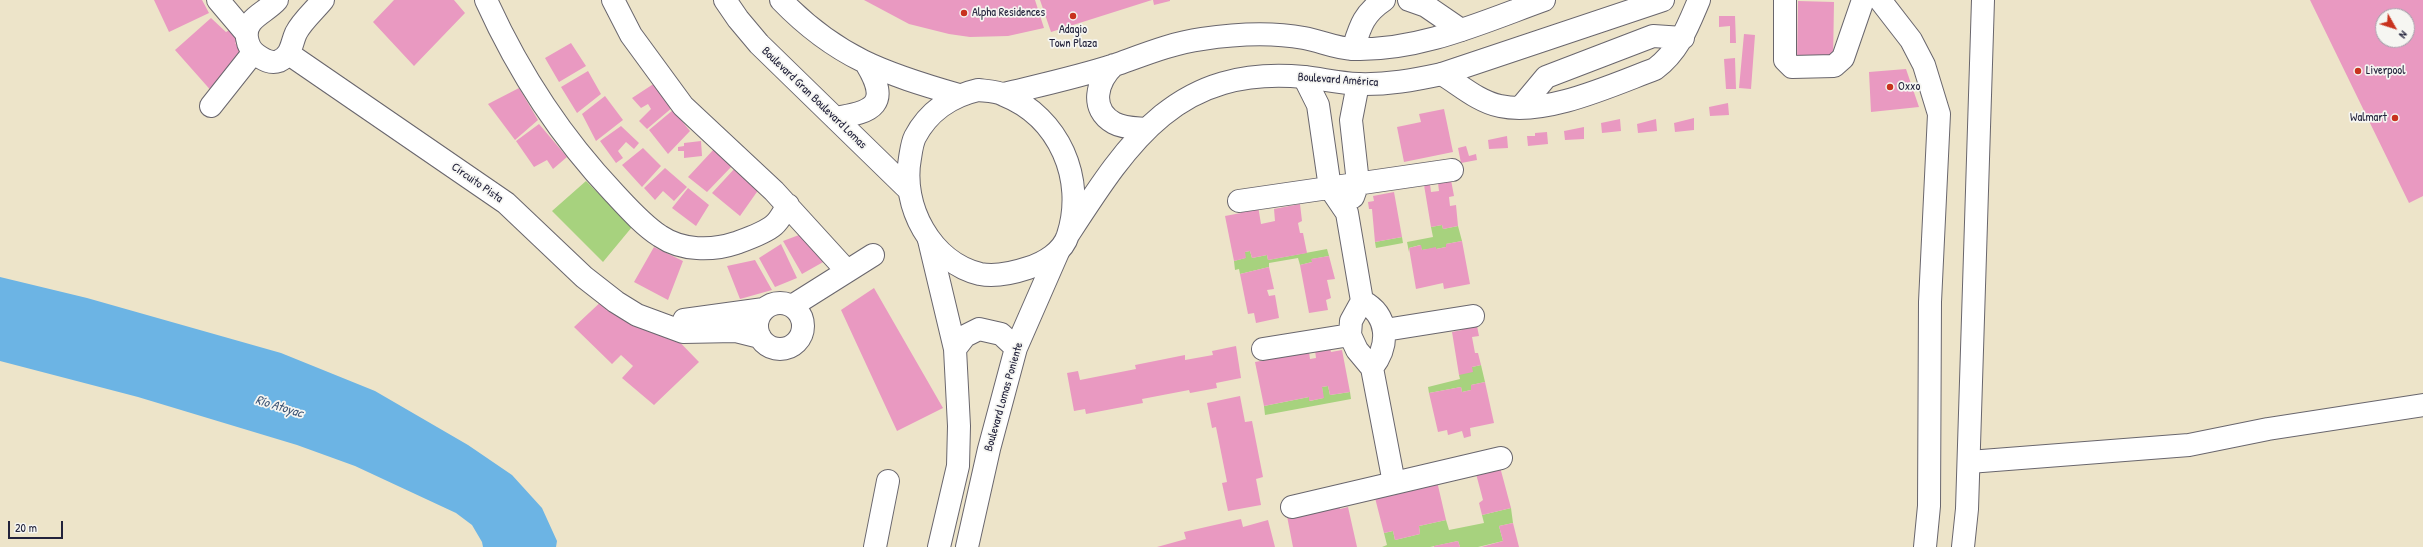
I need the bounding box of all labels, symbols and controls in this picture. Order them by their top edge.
place label: Alpha Residences [972,6,1045,20]
marker: Alpha Residences [959,8,969,18]
north arrow [2375,8,2415,48]
marker: Adagio Town Plaza [1068,11,1078,21]
place label: Adagio Town Plaza [1049,23,1097,51]
text: N [2396,28,2411,42]
street label: Boulevard Gran Boulevard Lomas [758,44,870,152]
place label: Liverpool [2366,64,2405,78]
marker: Liverpool [2353,66,2363,76]
street label: Boulevard América [1297,70,1379,90]
place label: Oxxo [1898,80,1920,94]
marker: Oxxo [1885,82,1895,92]
place label: Walmart [2350,111,2387,125]
marker: Walmart [2390,113,2400,123]
street label: Circuito Pista [448,160,506,206]
street label: Boulevard Lomas Poniente [982,341,1026,453]
water label: Río Atoyac [253,392,305,422]
scale bar [10,513,65,539]
text: 20 m [15,519,37,536]

